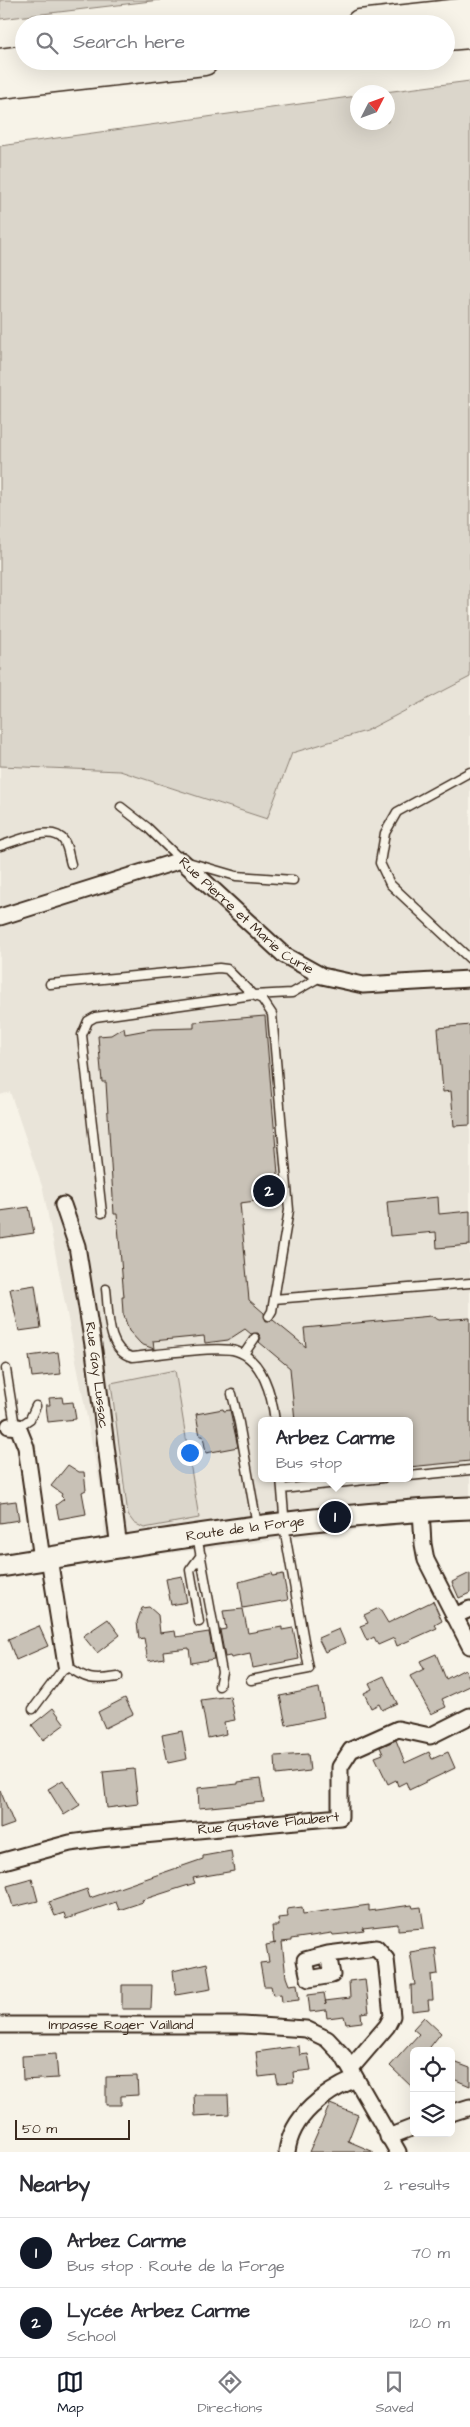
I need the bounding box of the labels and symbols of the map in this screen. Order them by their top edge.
north arrow [350,85,395,130]
street label: Rue Pierre et Marie Curie [174,853,318,980]
pin: 2 [253,1172,285,1210]
street label: Rue Gay Lussac [79,1320,114,1430]
your location [177,1440,203,1466]
pin: 1 [319,1498,351,1536]
street label: Route de la Forge [185,1511,306,1547]
street label: Rue Gustave Flaubert [197,1807,341,1840]
street label: Impasse Roger Vailland [49,2015,193,2035]
scale bar [15,2117,130,2140]

